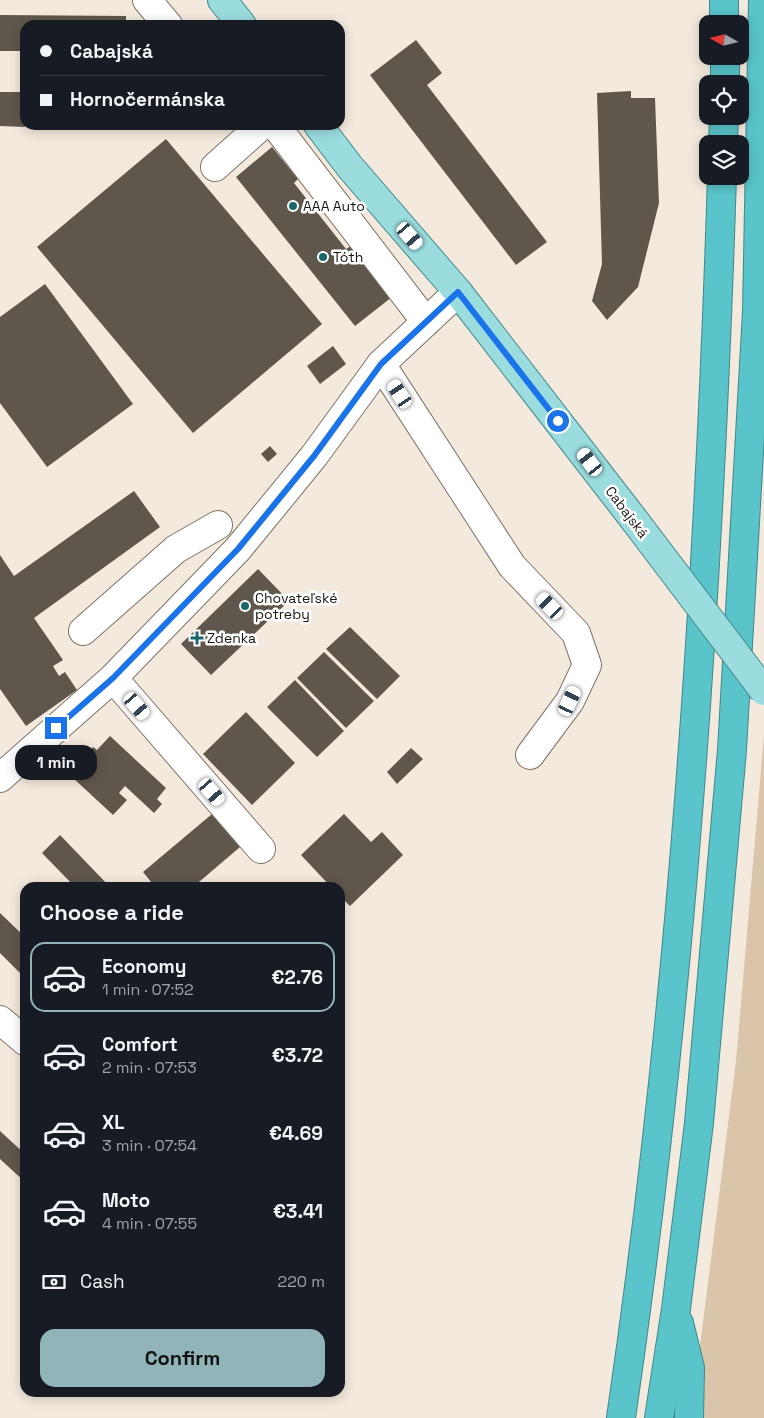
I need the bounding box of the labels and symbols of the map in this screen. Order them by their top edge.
north arrow [699,15,749,65]
place label: AAA Auto [303,197,365,215]
marker: AAA Auto [287,200,299,212]
car [394,220,425,252]
place label: Tóth [333,248,363,266]
marker: Tóth [317,251,329,263]
car [385,377,414,411]
route start [547,410,569,432]
car [574,446,605,478]
street label: Cabajská [602,482,652,542]
place label: Chovateľské potreby [255,589,337,623]
car [534,590,565,622]
marker: Chovateľské potreby [239,600,251,612]
place label: Zdenka [207,629,256,647]
marker: Zdenka [191,632,203,644]
car [556,684,583,718]
car [121,690,152,722]
route end [45,717,67,739]
callout: 1 min [15,746,97,780]
car [196,776,227,808]

